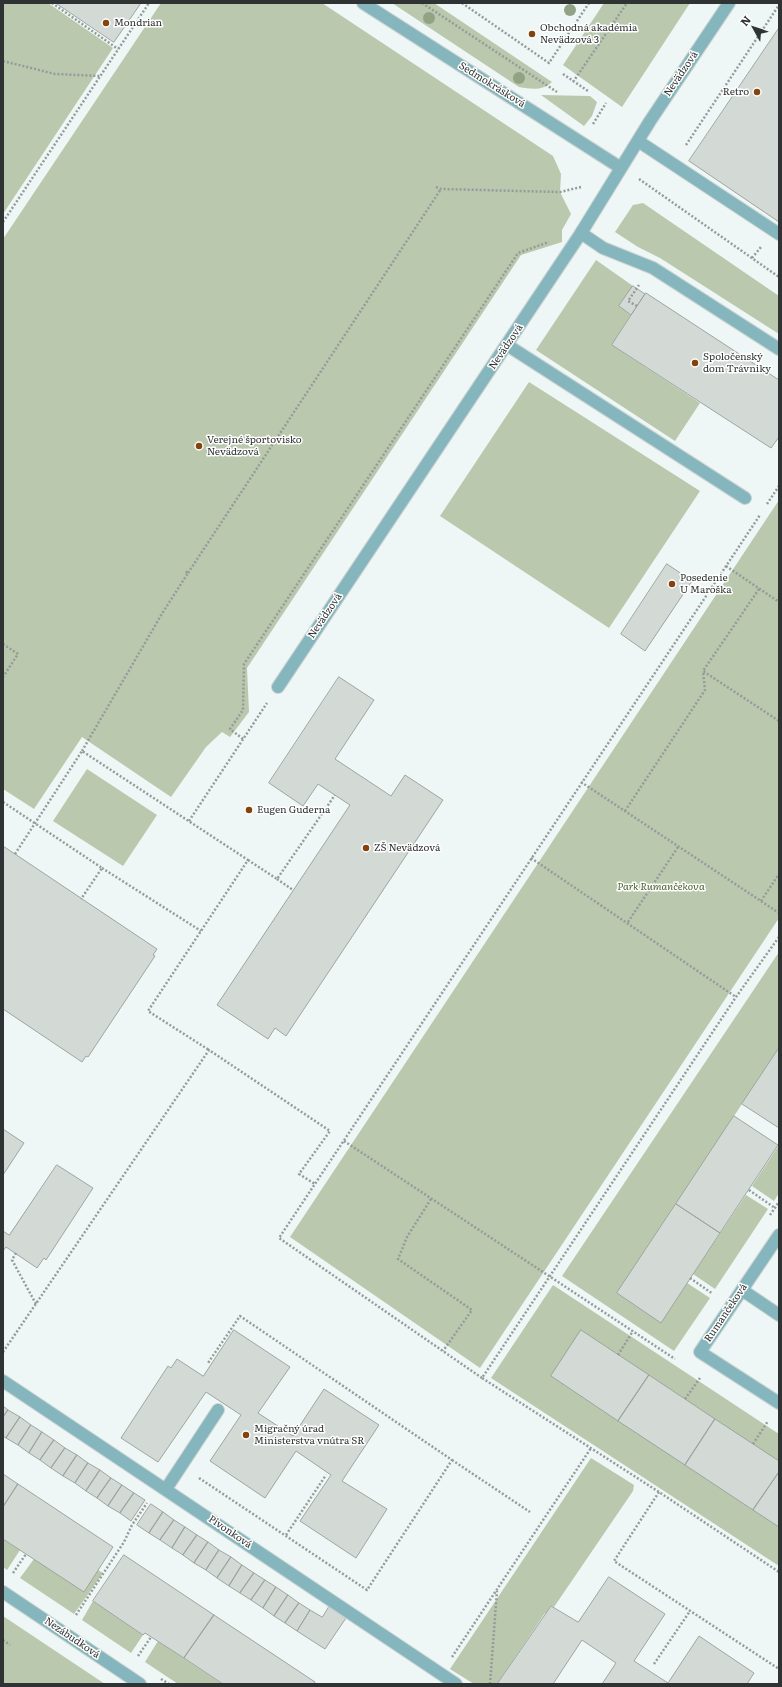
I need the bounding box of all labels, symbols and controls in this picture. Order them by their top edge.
north arrow [734,8,774,48]
text: N [736,12,754,29]
place label: Mondrian [114,17,162,29]
marker: Mondrian [101,18,111,28]
place label: Obchodná akadémia Nevädzová 3 [540,22,637,46]
marker: Obchodná akadémia Nevädzová 3 [527,29,537,39]
street label: Nevädzová [662,49,700,99]
street label: Sedmokrásková [457,60,527,110]
place label: Retro [723,86,749,98]
marker: Retro [752,87,762,97]
street label: Nevädzová [487,322,525,372]
place label: Spoločenský dom Trávniky [703,351,771,374]
marker: Spoločenský dom Trávniky [690,358,700,368]
place label: Verejné športovisko Nevädzová [207,434,302,458]
marker: Verejné športovisko Nevädzová [194,441,204,451]
place label: Posedenie U Maroška [680,572,732,596]
marker: Posedenie U Maroška [667,579,677,589]
street label: Nevädzová [306,591,344,641]
place label: Eugen Guderna [257,804,330,816]
marker: Eugen Guderna [244,805,254,815]
place label: ZŠ Nevädzová [374,842,440,854]
marker: ZŠ Nevädzová [361,843,371,853]
park label: Park Rumančekova [617,881,705,893]
street label: Rumančeková [702,1282,750,1344]
place label: Migračný úrad Ministerstva vnútra SR [254,1423,365,1446]
marker: Migračný úrad Ministerstva vnútra SR [241,1430,251,1440]
street label: Pivonková [206,1513,254,1551]
street label: Nezábudková [42,1615,102,1661]

